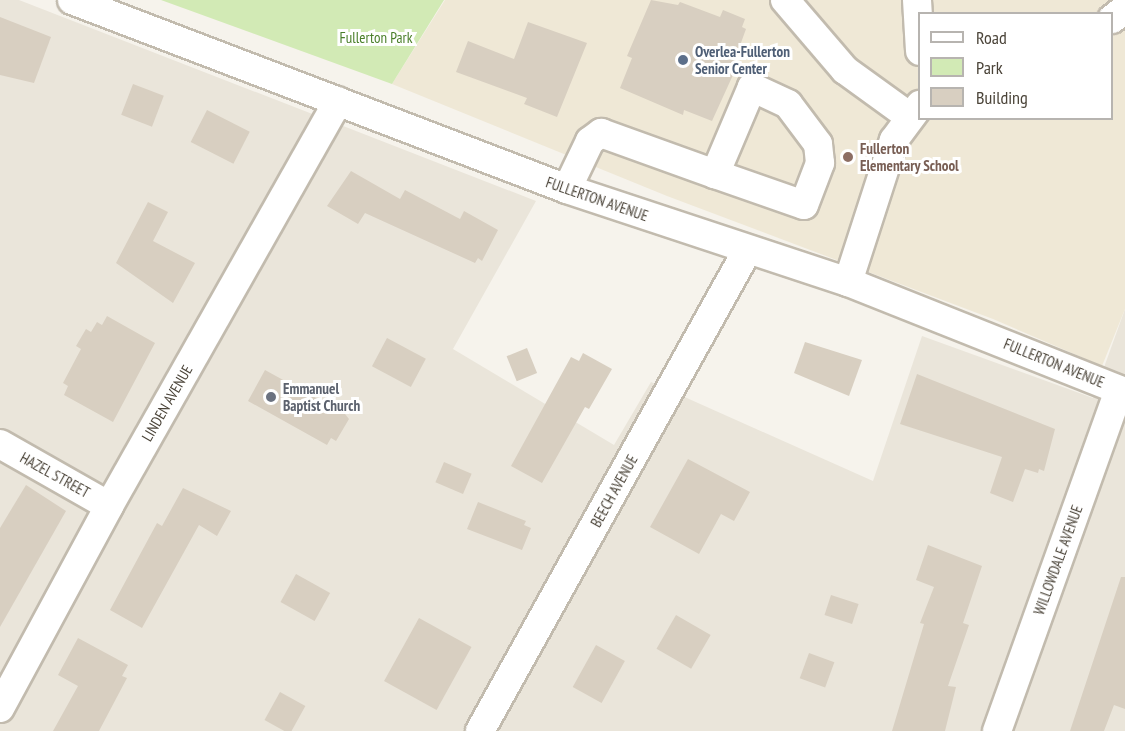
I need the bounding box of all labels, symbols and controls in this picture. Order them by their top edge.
legend [918,12,1113,120]
text: Road [976,26,1007,49]
park label: Fullerton Park [340,29,412,47]
place label: Overlea-Fullerton Senior Center [695,42,790,77]
marker: Overlea-Fullerton Senior Center [676,53,690,67]
text: Park [976,56,1003,79]
text: Building [976,86,1028,109]
place label: Fullerton Elementary School [860,139,959,174]
marker: Fullerton Elementary School [841,150,855,164]
street label: FULLERTON AVENUE [543,173,651,225]
street label: FULLERTON AVENUE [1001,335,1107,391]
street label: LINDEN AVENUE [138,361,196,445]
place label: Emmanuel Baptist Church [283,379,360,414]
marker: Emmanuel Baptist Church [264,390,278,404]
street label: HAZEL STREET [17,448,93,502]
street label: BEECH AVENUE [587,452,641,530]
street label: WILLOWDALE AVENUE [1030,502,1086,618]

